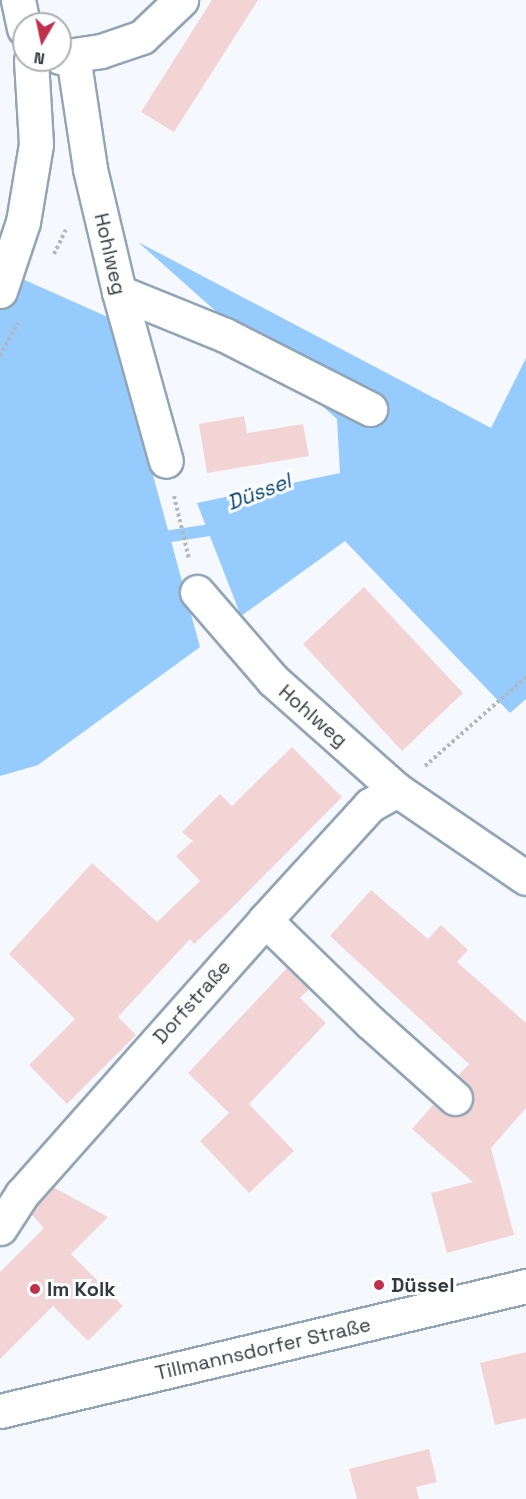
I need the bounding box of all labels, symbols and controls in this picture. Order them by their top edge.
north arrow [12,12,72,72]
text: N [32,47,46,70]
street label: Hohlweg [89,211,131,297]
water label: Düssel [223,468,295,516]
street label: Hohlweg [274,680,352,752]
street label: Dorfstraße [148,955,236,1049]
place label: Düssel [391,1273,454,1297]
place label: Im Kolk [47,1277,116,1301]
marker: Düssel [372,1278,386,1292]
marker: Im Kolk [28,1282,42,1296]
street label: Tillmannsdorfer Straße [153,1313,373,1385]

